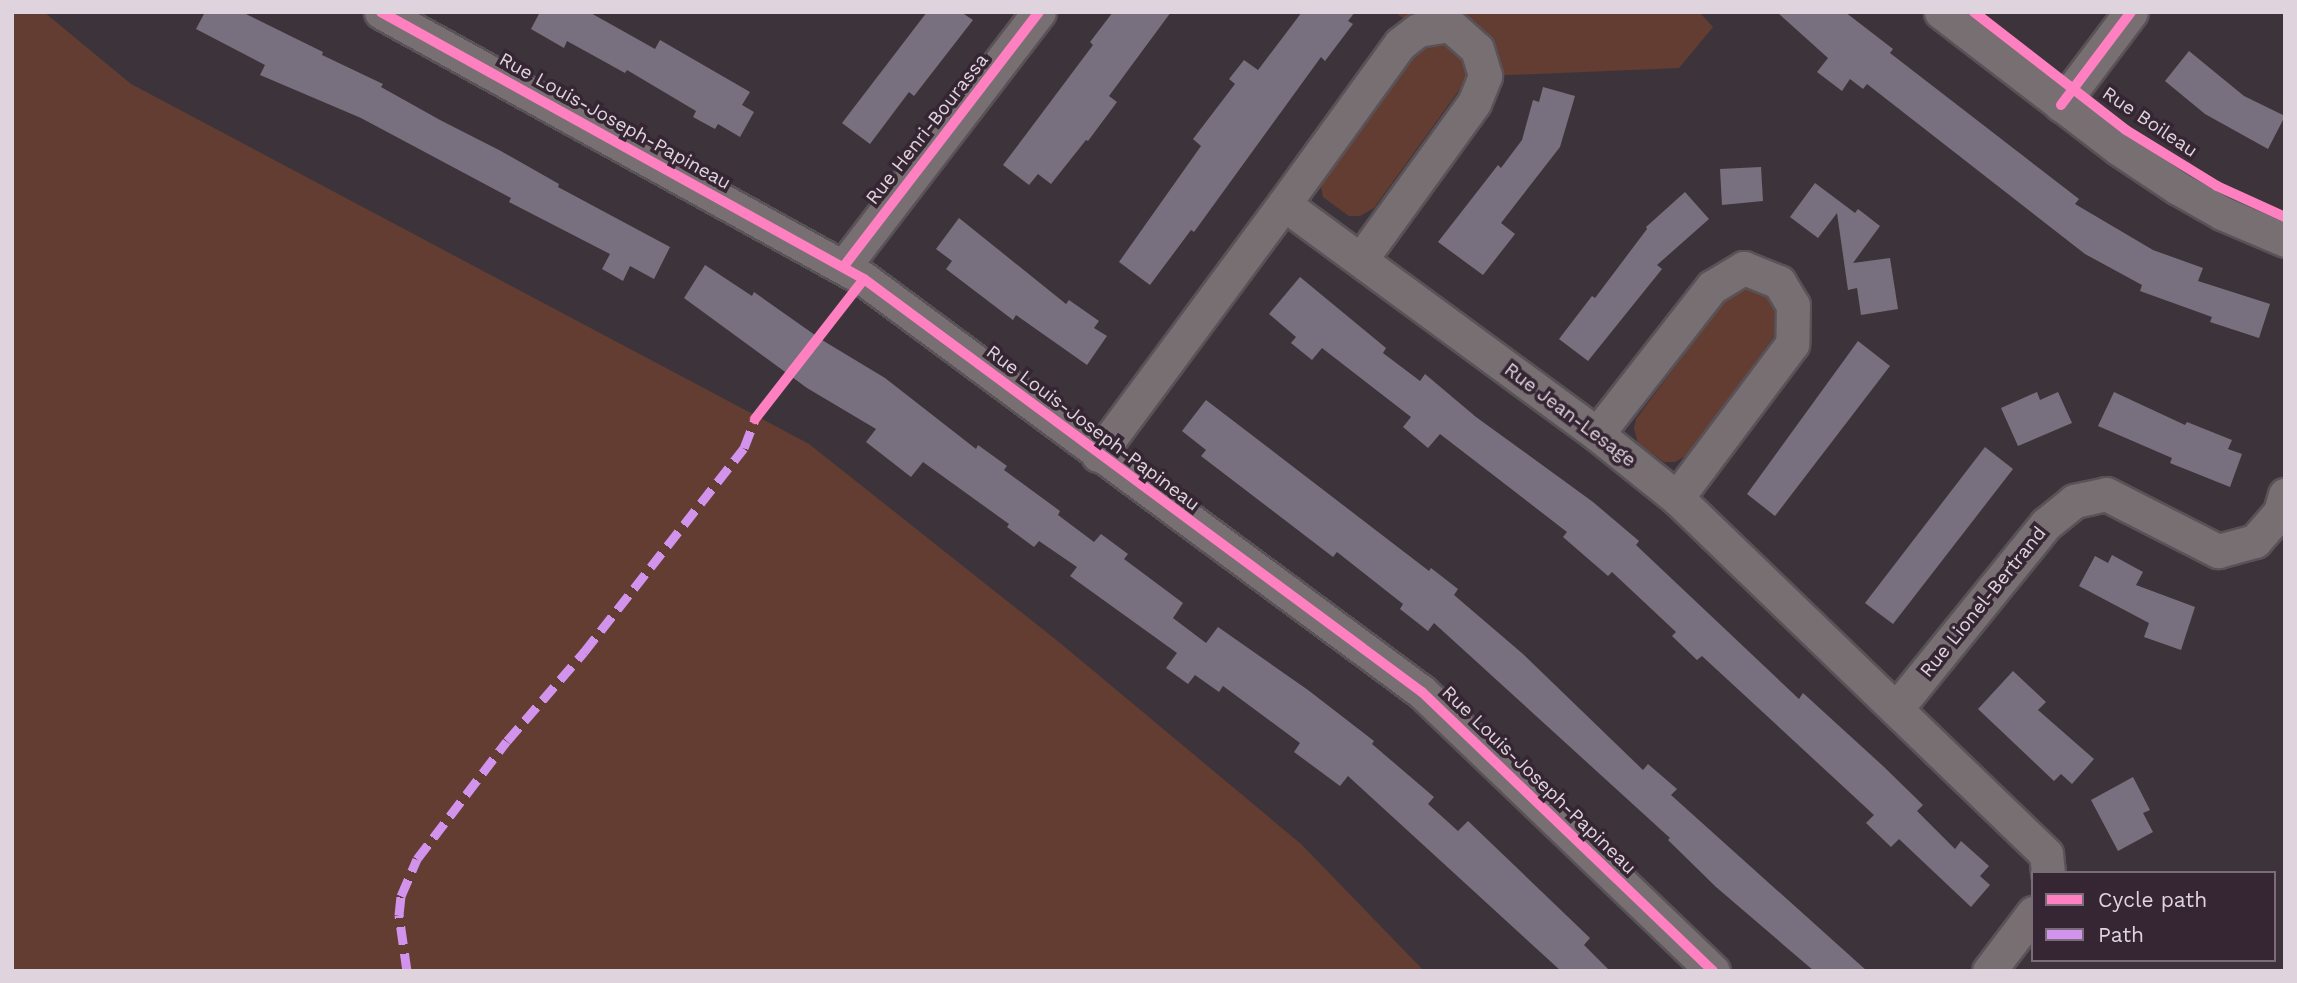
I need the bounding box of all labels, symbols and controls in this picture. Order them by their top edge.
street label: Rue Louis-Joseph-Papineau [495,48,735,194]
street label: Rue Henri-Bourassa [861,49,993,209]
street label: Rue Boileau [2098,82,2202,162]
street label: Rue Louis-Joseph-Papineau [982,340,1204,516]
street label: Rue Jean-Lesage [1500,358,1640,472]
street label: Rue Lionel-Bertrand [1915,522,2051,682]
street label: Rue Louis-Joseph-Papineau [1437,681,1641,879]
legend [2031,871,2276,962]
text: Cycle path [2098,887,2207,912]
text: Path [2098,922,2144,947]

